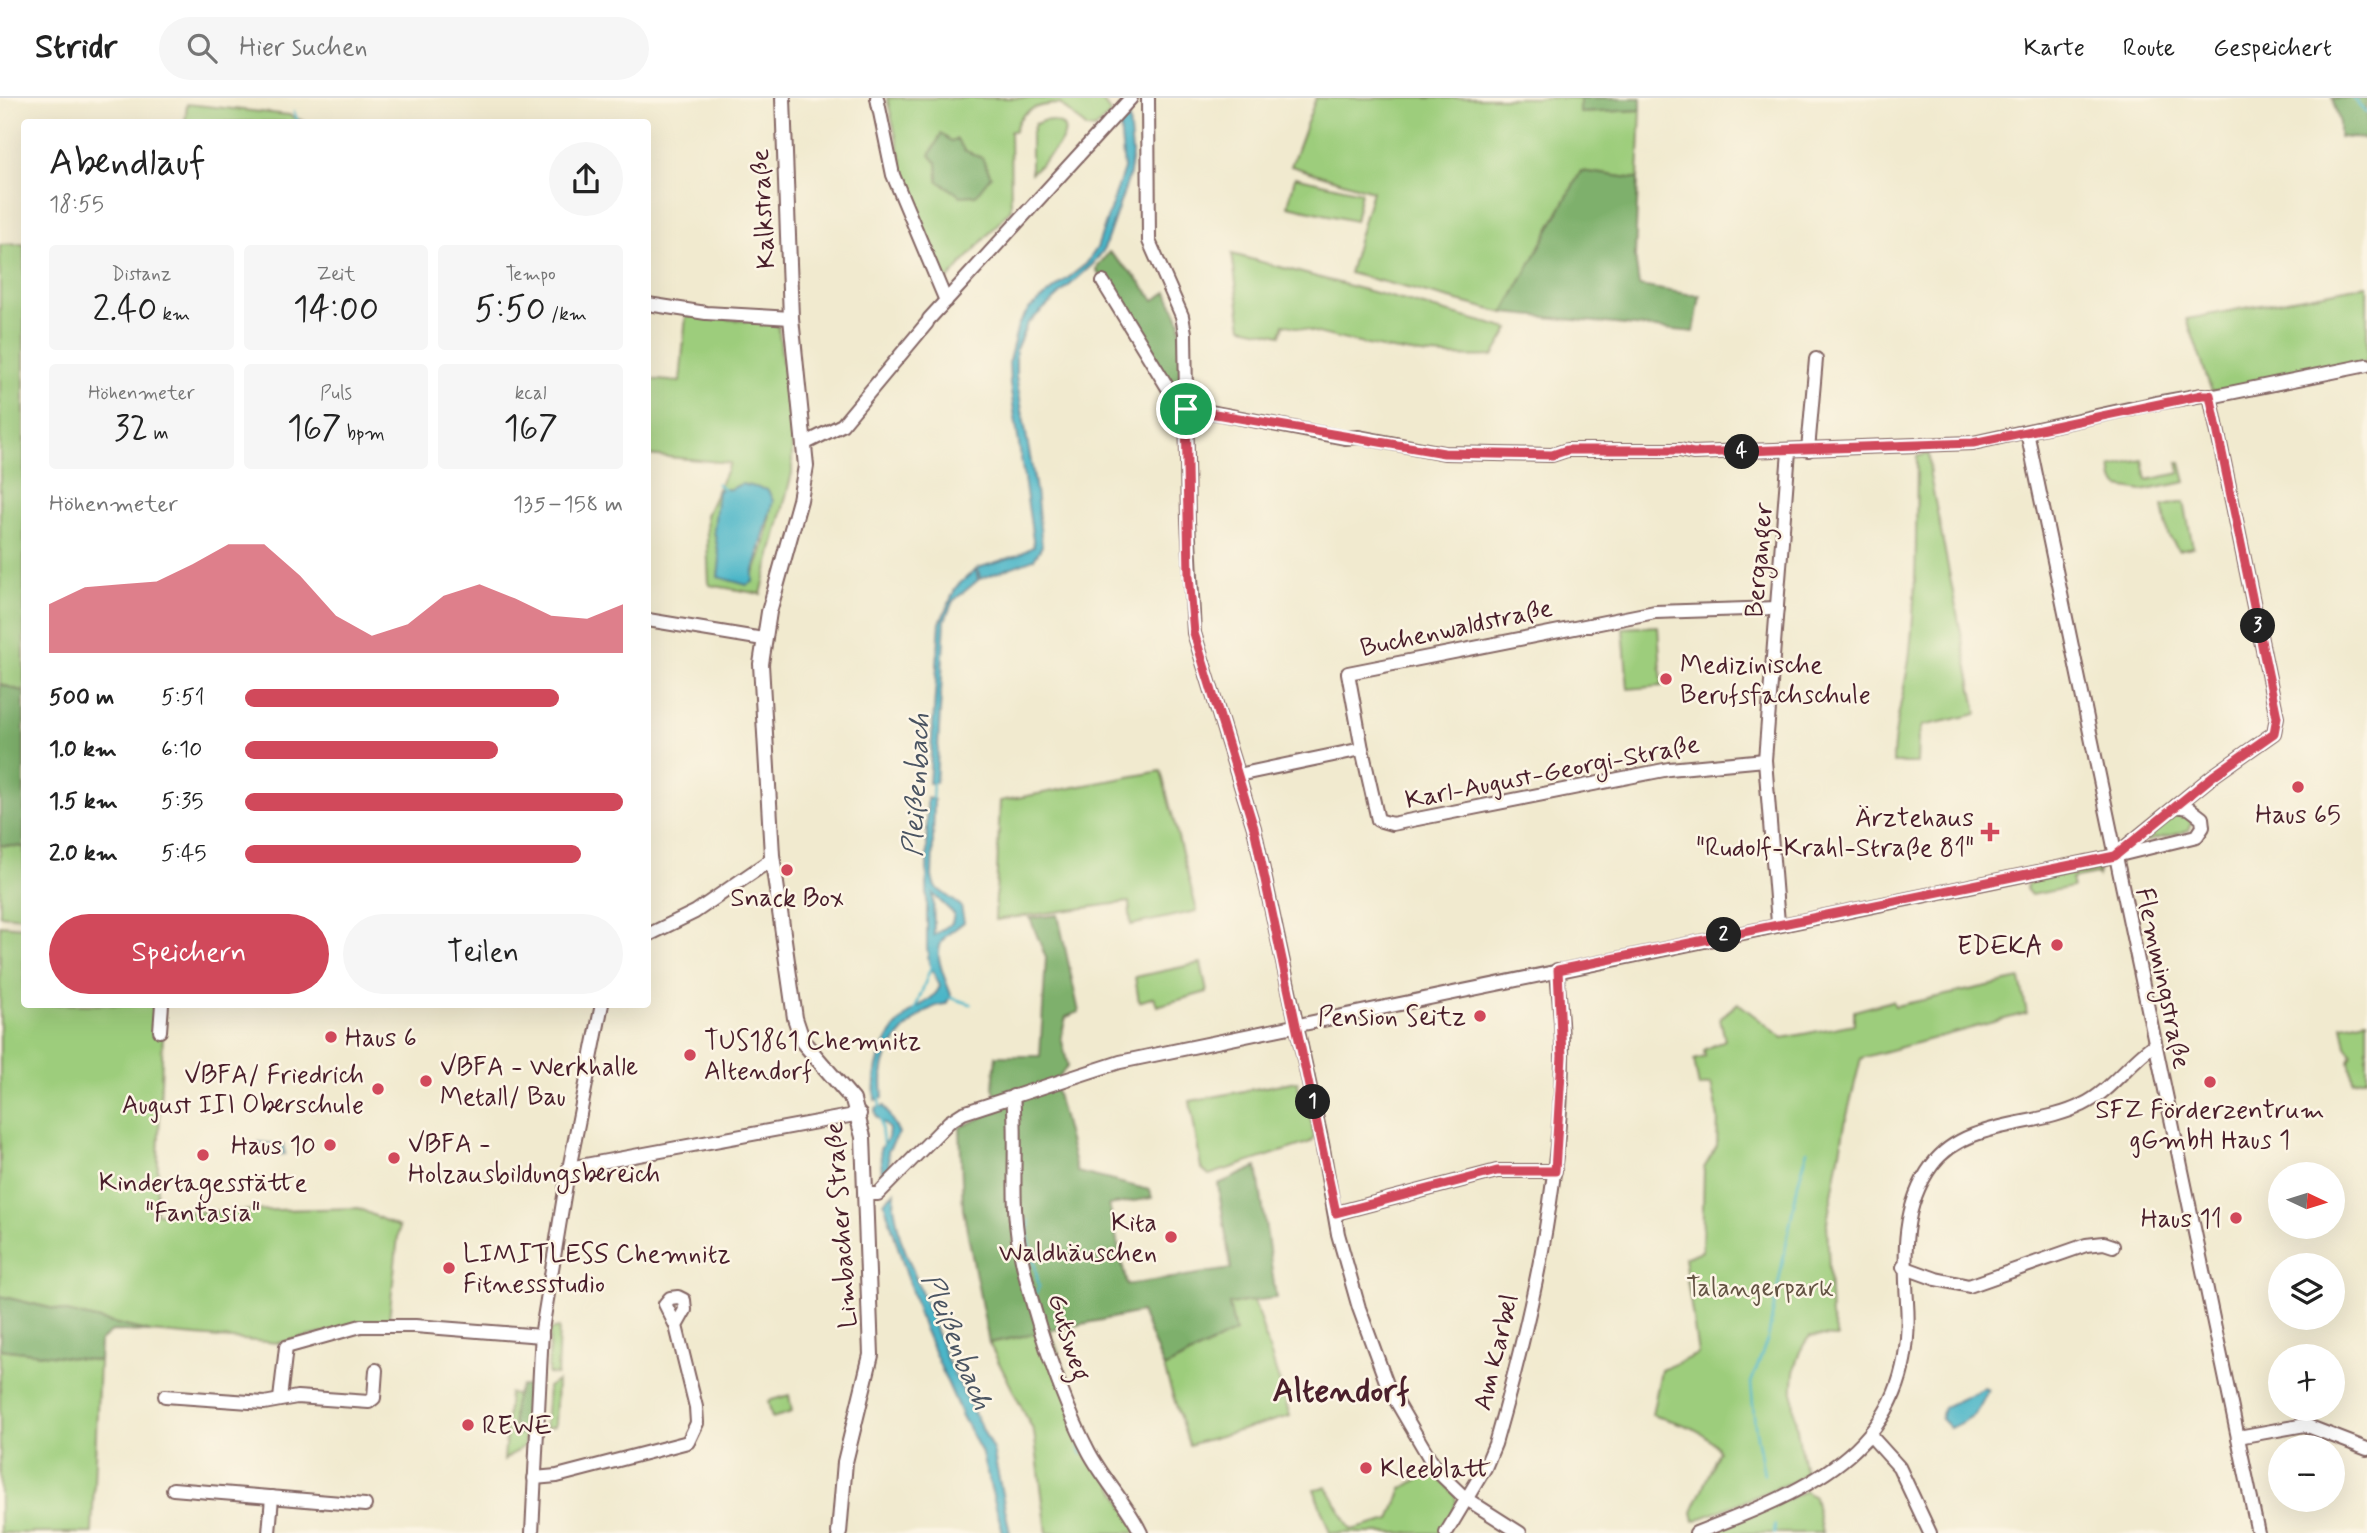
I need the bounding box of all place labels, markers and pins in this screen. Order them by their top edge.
pin [1156,379,1216,439]
pin: 4 [1724,434,1760,470]
pin: 3 [2240,608,2276,644]
place label: Medizinische Berufsfachschule [1680,649,1871,713]
marker: Medizinische Berufsfachschule [1658,671,1674,687]
marker: Haus 65 [2290,779,2306,795]
place label: Haus 65 [2255,799,2341,833]
place label: Ärztehaus "Rudolf-Krahl-Straße 81" [1696,802,1974,866]
marker: Ärztehaus "Rudolf-Krahl-Straße 81" [1980,822,2000,842]
marker: Snack Box [779,862,795,878]
place label: Snack Box [730,882,844,916]
pin: 2 [1706,918,1742,952]
place label: EDEKA [1957,930,2043,964]
marker: EDEKA [2049,937,2065,953]
place label: Pension Seitz [1318,1001,1466,1035]
marker: Pension Seitz [1472,1008,1488,1024]
place label: Haus 6 [345,1022,417,1056]
place label: TUS1861 Chemnitz Altendorf [704,1025,921,1089]
marker: Haus 6 [323,1029,339,1045]
marker: TUS1861 Chemnitz Altendorf [682,1047,698,1063]
place label: VBFA - Werkhalle Metall/ Bau [440,1051,638,1115]
place label: VBFA/ Friedrich August III Oberschule [122,1059,364,1123]
marker: VBFA - Werkhalle Metall/ Bau [418,1073,434,1089]
marker: SFZ Förderzentrum gGmbH Haus 1 [2202,1074,2218,1090]
marker: VBFA/ Friedrich August III Oberschule [370,1081,386,1097]
pin: 1 [1296,1084,1330,1119]
place label: SFZ Förderzentrum gGmbH Haus 1 [2095,1094,2325,1158]
place label: VBFA - Holzausbildungsbereich [408,1128,660,1194]
place label: Haus 10 [231,1130,316,1164]
marker: Haus 10 [322,1137,338,1153]
marker: Kindertagesstätte "Fantasia" [195,1147,211,1163]
marker: VBFA - Holzausbildungsbereich [386,1150,402,1166]
place label: Kindertagesstätte "Fantasia" [99,1167,307,1231]
place label: Haus 11 [2141,1203,2222,1237]
place label: Kita Waldhäuschen [999,1207,1157,1271]
marker: Haus 11 [2228,1210,2244,1226]
marker: Kita Waldhäuschen [1163,1229,1179,1245]
place label: LIMITLESS Chemnitz Fitnessstudio [463,1238,731,1302]
marker: LIMITLESS Chemnitz Fitnessstudio [441,1260,457,1276]
place label: REWE [482,1410,552,1444]
marker: REWE [460,1417,476,1433]
place label: Kleeblatt [1380,1453,1491,1487]
marker: Kleeblatt [1358,1460,1374,1476]

